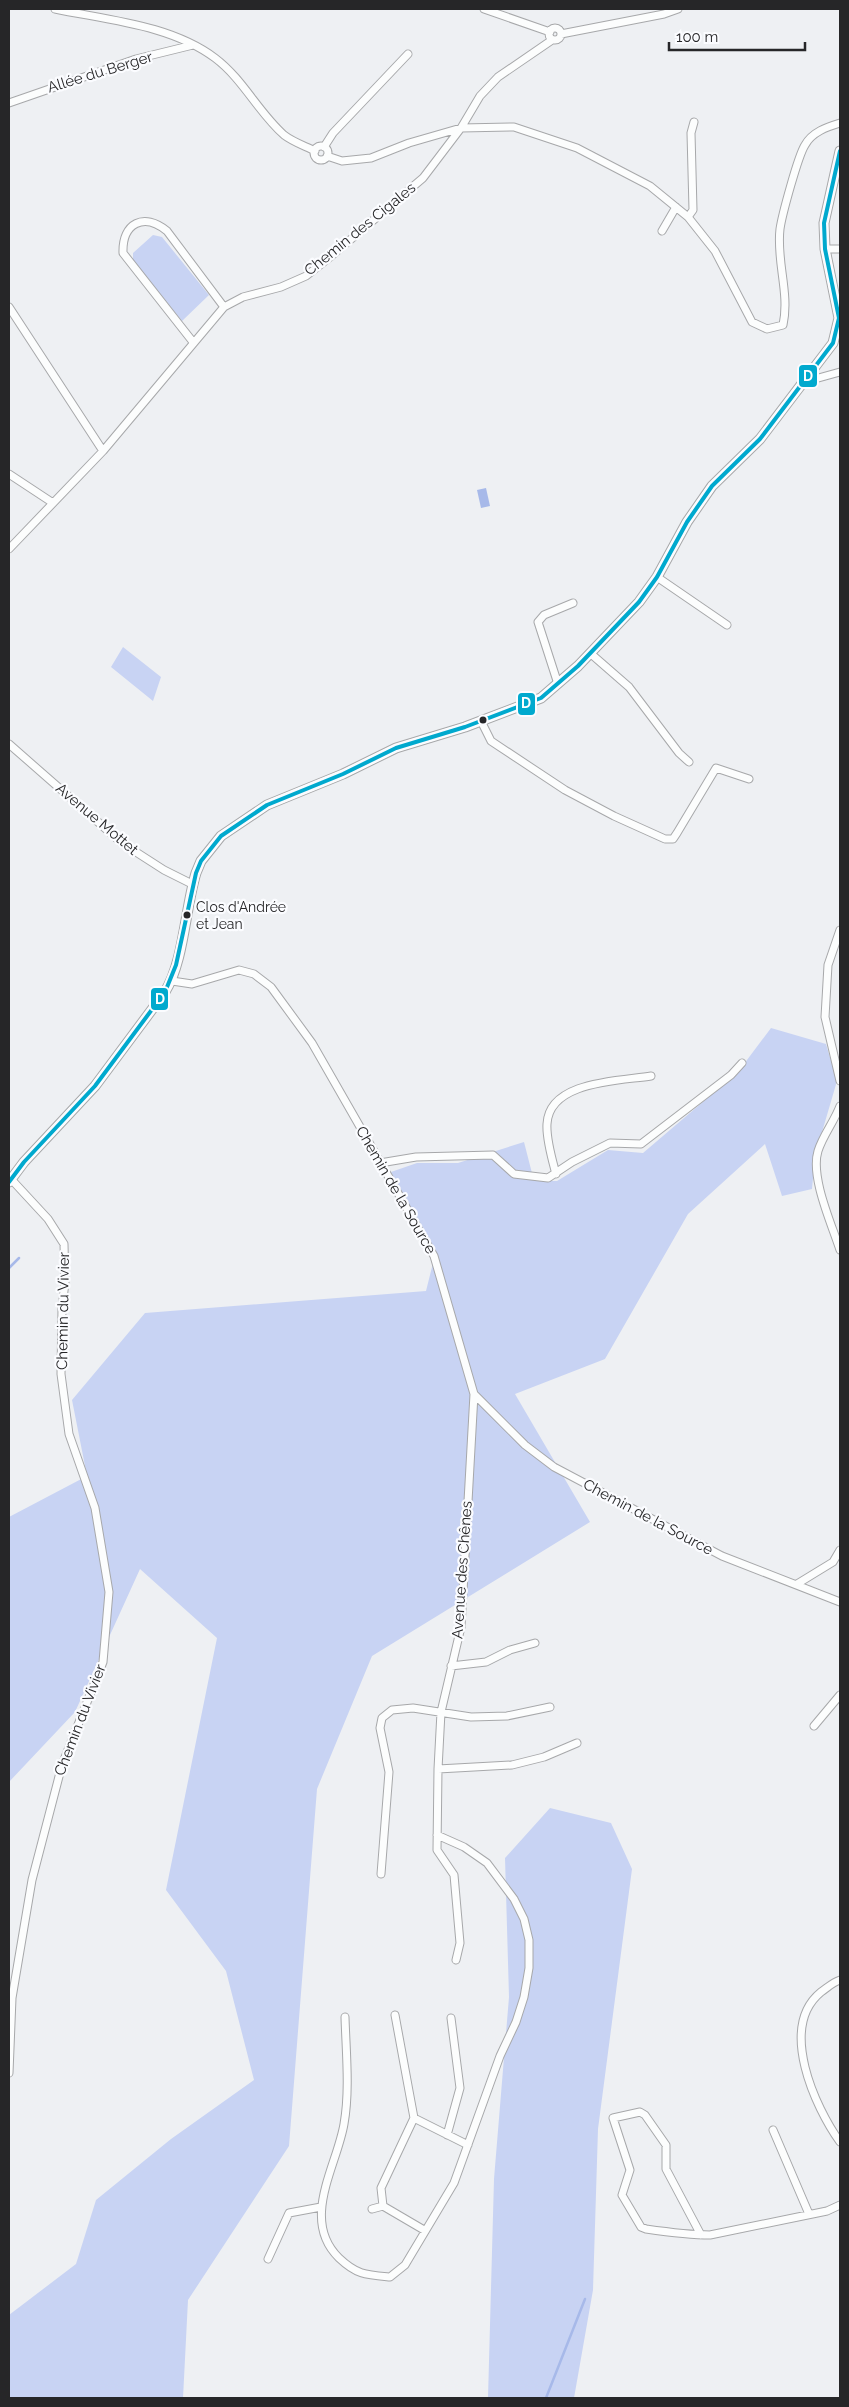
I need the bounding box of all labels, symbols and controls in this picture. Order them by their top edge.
scale bar [669,20,805,52]
text: 100 m [676,28,718,46]
street label: Allée du Berger [45,47,155,97]
street label: Chemin des Cigales [301,179,419,279]
line badge: D [798,364,818,388]
text: D [803,368,813,384]
line badge: D [517,692,536,716]
text: D [521,695,531,711]
unlabelled marker [478,715,488,725]
street label: Avenue Mottet [52,779,142,859]
place label: Clos d'Andrée et Jean [196,899,286,932]
marker: Clos d'Andrée et Jean [182,910,192,920]
line badge: D [150,987,169,1011]
text: D [155,991,165,1007]
street label: Chemin de la Source [352,1123,440,1257]
street label: Chemin du Vivier [53,1251,73,1370]
street label: Chemin de la Source [580,1475,716,1559]
street label: Avenue des Chênes [448,1500,476,1640]
street label: Chemin du Vivier [50,1661,110,1778]

